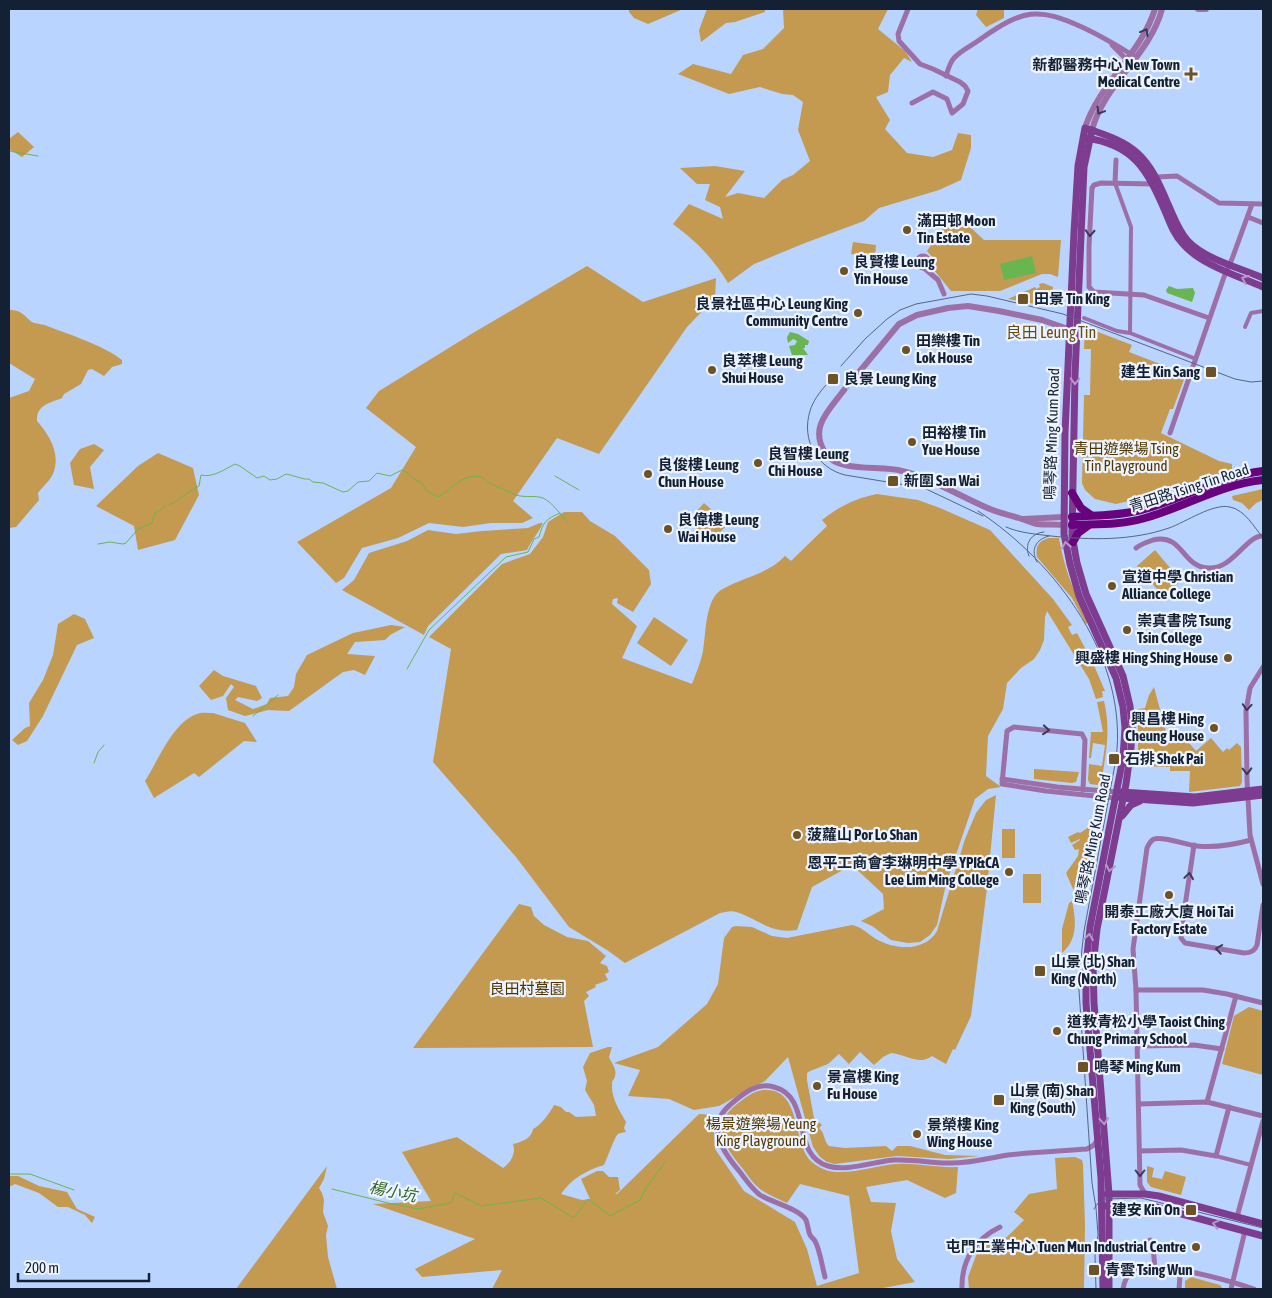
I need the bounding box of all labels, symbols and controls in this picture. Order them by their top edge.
one-way arrow [1138,29,1148,38]
place label: 新都醫務中心 New Town Medical Centre [1033,56,1180,90]
marker: 新都醫務中心 New Town Medical Centre [1184,67,1198,81]
one-way arrow [1097,105,1107,114]
place label: 滿田邨 Moon Tin Estate [917,212,995,246]
marker: 滿田邨 Moon Tin Estate [901,224,913,236]
one-way arrow [1084,229,1095,237]
place label: 良賢樓 Leung Yin House [853,253,935,287]
marker: 良賢樓 Leung Yin House [838,265,850,277]
one-way arrow [1241,274,1250,285]
place label: 田景 Tin King [1034,290,1110,307]
marker: 田景 Tin King [1016,292,1030,306]
place label: 良景社區中心 Leung King Community Centre [696,295,849,329]
marker: 良景社區中心 Leung King Community Centre [852,307,864,319]
district label: 良田 Leung Tin [1006,323,1096,342]
place label: 田樂樓 Tin Lok House [916,332,980,366]
marker: 田樂樓 Tin Lok House [900,344,912,356]
place label: 良萃樓 Leung Shui House [722,352,803,386]
place label: 建生 Kin Sang [1121,363,1201,380]
marker: 良萃樓 Leung Shui House [706,364,718,376]
marker: 建生 Kin Sang [1204,365,1218,379]
street label: 鳴琴路 Ming Kum Road [1041,368,1062,500]
place label: 良景 Leung King [844,370,937,387]
marker: 良景 Leung King [826,372,840,386]
one-way arrow [1070,378,1080,386]
place label: 田裕樓 Tin Yue House [921,424,986,458]
marker: 田裕樓 Tin Yue House [906,436,918,448]
park label: 青田遊樂場 Tsing Tin Playground [1073,440,1179,474]
place label: 良智樓 Leung Chi House [768,445,849,479]
place label: 良俊樓 Leung Chun House [658,456,739,490]
marker: 良智樓 Leung Chi House [752,457,764,469]
street label: 青田路 Tsing Tin Road [1127,460,1251,515]
marker: 良俊樓 Leung Chun House [642,468,654,480]
place label: 新圍 San Wai [904,472,980,489]
marker: 新圍 San Wai [886,474,900,488]
place label: 良偉樓 Leung Wai House [677,511,759,545]
marker: 良偉樓 Leung Wai House [662,523,674,535]
one-way arrow [1061,540,1071,549]
place label: 宣道中學 Christian Alliance College [1121,568,1233,602]
marker: 宣道中學 Christian Alliance College [1106,580,1118,592]
place label: 崇真書院 Tsung Tsin College [1137,612,1232,646]
marker: 崇真書院 Tsung Tsin College [1121,624,1133,636]
place label: 興盛樓 Hing Shing House [1075,649,1218,666]
marker: 興盛樓 Hing Shing House [1222,652,1234,664]
one-way arrow [1242,703,1253,711]
place label: 興昌樓 Hing Cheung House [1125,710,1205,744]
marker: 興昌樓 Hing Cheung House [1208,722,1220,734]
one-way arrow [1043,724,1051,735]
place label: 石排 Shek Pai [1125,750,1204,767]
marker: 石排 Shek Pai [1107,752,1121,766]
one-way arrow [1242,768,1252,775]
street label: 鳴琴路 Ming Kum Road [1072,772,1113,905]
place label: 菠蘿山 Por Lo Shan [807,826,918,843]
marker: 菠蘿山 Por Lo Shan [791,829,803,841]
place label: 恩平工商會李琳明中學 YPI&CA Lee Lim Ming College [807,854,1000,888]
one-way arrow [1105,864,1115,873]
marker: 恩平工商會李琳明中學 YPI&CA Lee Lim Ming College [1003,866,1015,878]
one-way arrow [1184,872,1194,881]
marker: 開泰工廠大廈 Hoi Tai Factory Estate [1163,889,1175,901]
place label: 開泰工廠大廈 Hoi Tai Factory Estate [1104,903,1234,937]
one-way arrow [1083,933,1093,942]
one-way arrow [1214,944,1222,955]
place label: 山景 (北) Shan King (North) [1051,953,1135,987]
marker: 山景 (北) Shan King (North) [1033,964,1047,978]
park label: 良田村墓園 [489,980,565,997]
place label: 道教青松小學 Taoist Ching Chung Primary School [1067,1013,1225,1047]
marker: 道教青松小學 Taoist Ching Chung Primary School [1051,1025,1063,1037]
place label: 鳴琴 Ming Kum [1094,1058,1181,1075]
marker: 鳴琴 Ming Kum [1076,1060,1090,1074]
place label: 景富樓 King Fu House [827,1068,899,1102]
marker: 景富樓 King Fu House [811,1080,823,1092]
place label: 山景 (南) Shan King (South) [1010,1082,1094,1116]
marker: 山景 (南) Shan King (South) [992,1093,1006,1107]
park label: 楊景遊樂場 Yeung King Playground [706,1115,817,1149]
place label: 景榮樓 King Wing House [926,1116,999,1150]
one-way arrow [1098,1118,1109,1126]
marker: 景榮樓 King Wing House [911,1128,923,1140]
one-way arrow [1135,1170,1145,1178]
water label: 楊小坑 [368,1178,420,1205]
place label: 建安 Kin On [1112,1201,1180,1218]
marker: 建安 Kin On [1184,1203,1198,1217]
one-way arrow [1213,1219,1221,1229]
place label: 屯門工業中心 Tuen Mun Industrial Centre [946,1238,1186,1255]
marker: 屯門工業中心 Tuen Mun Industrial Centre [1190,1241,1202,1253]
scale bar [18,1250,149,1282]
text: 200 m [25,1259,59,1276]
place label: 青雲 Tsing Wun [1105,1261,1192,1278]
marker: 青雲 Tsing Wun [1087,1263,1101,1277]

